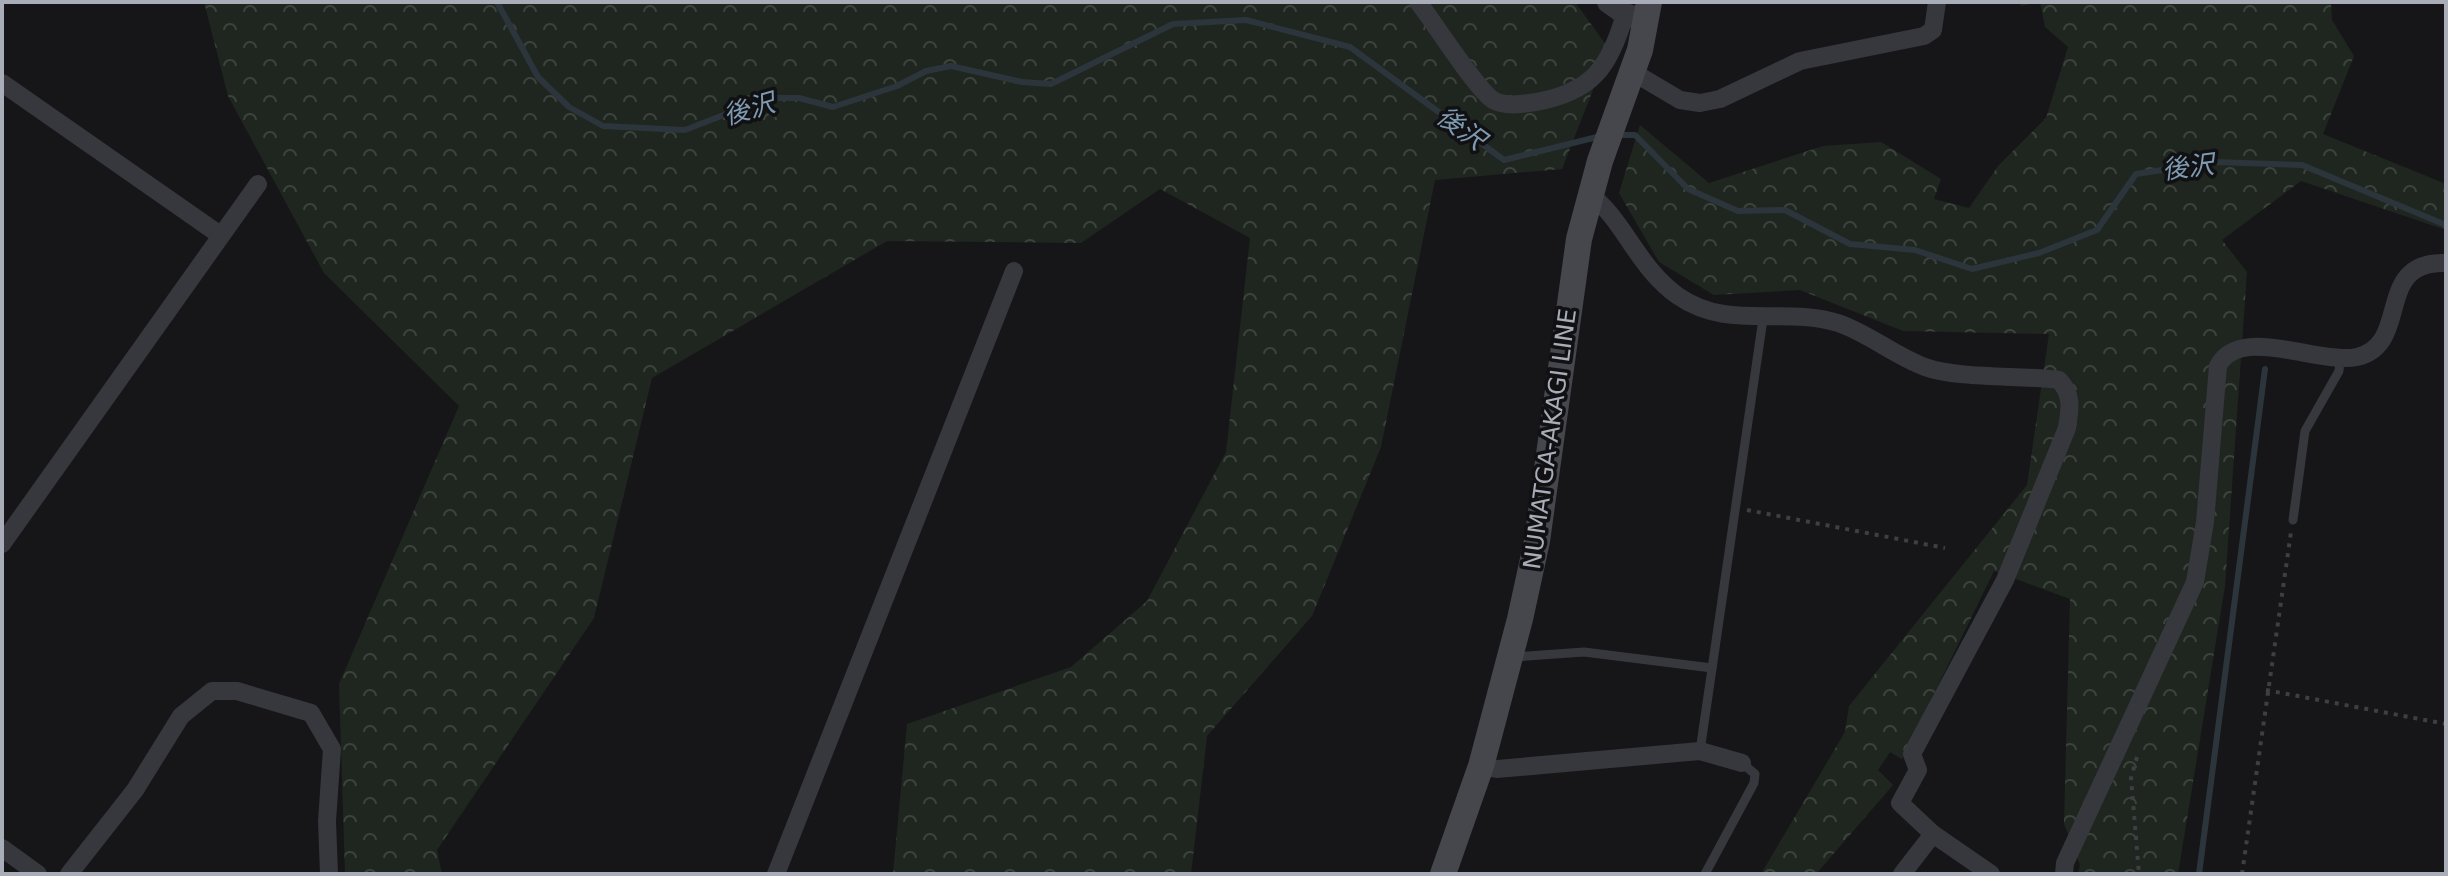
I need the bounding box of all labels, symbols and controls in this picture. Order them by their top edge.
water label: 後沢 [720,87,781,131]
water label: 後沢 [1431,101,1493,157]
water label: 後沢 [2160,149,2219,185]
street label: NUMATGA-AKAGI LINE [1518,307,1582,571]

